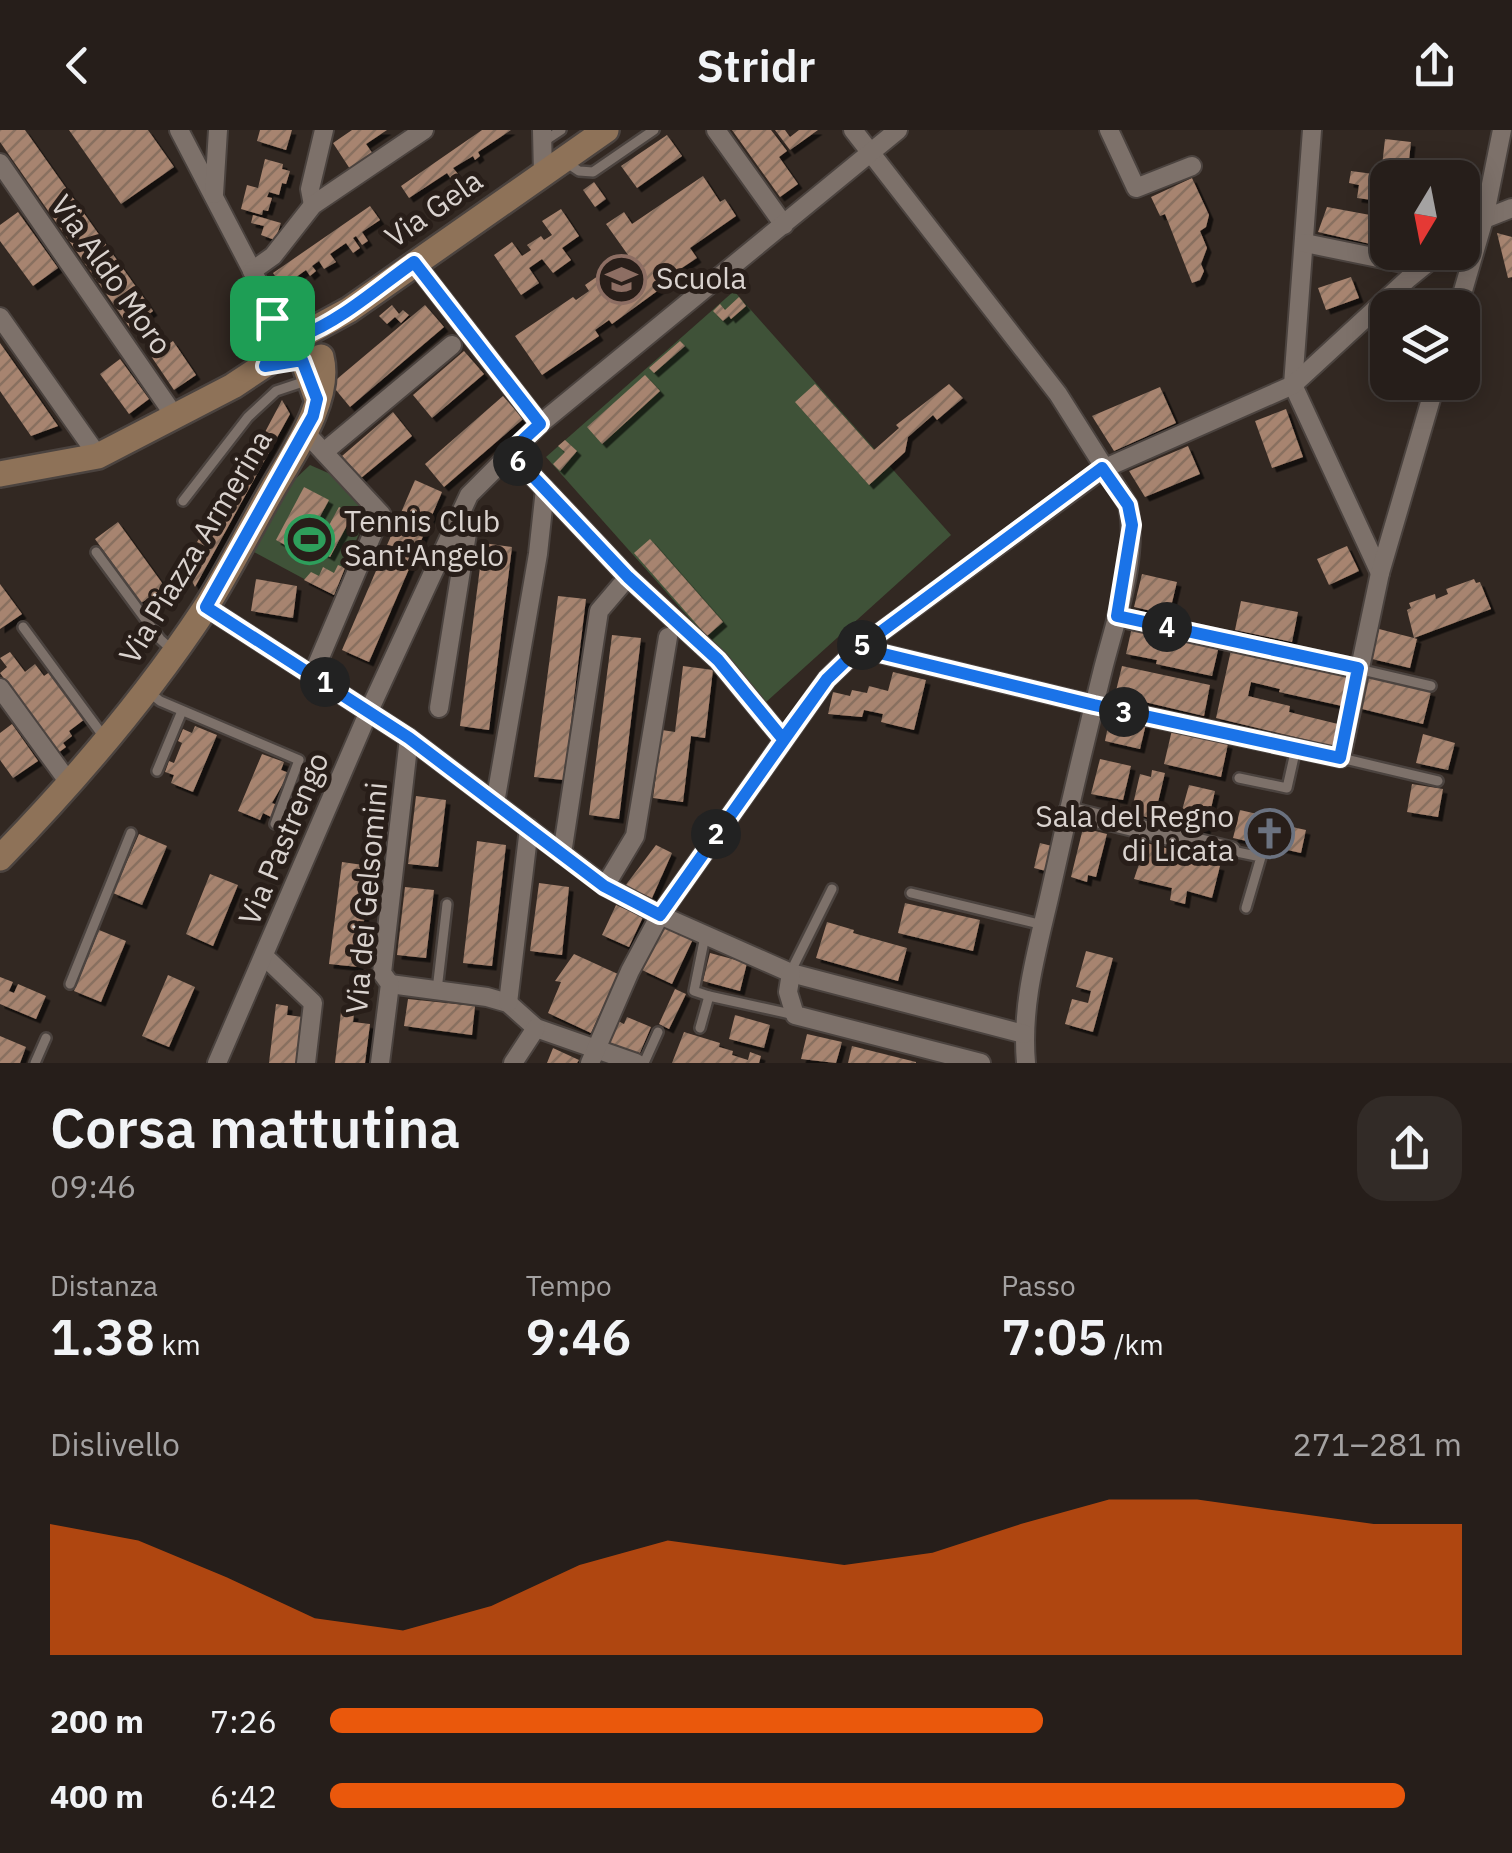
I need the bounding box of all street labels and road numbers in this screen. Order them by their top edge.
street label: Via Gela [377,160,490,255]
street label: Via Aldo Moro [43,187,182,362]
street label: Via Piazza Armerina [110,422,280,670]
street label: Via Pastrengo [229,746,337,931]
street label: Via dei Gelsomini [336,780,395,1015]

